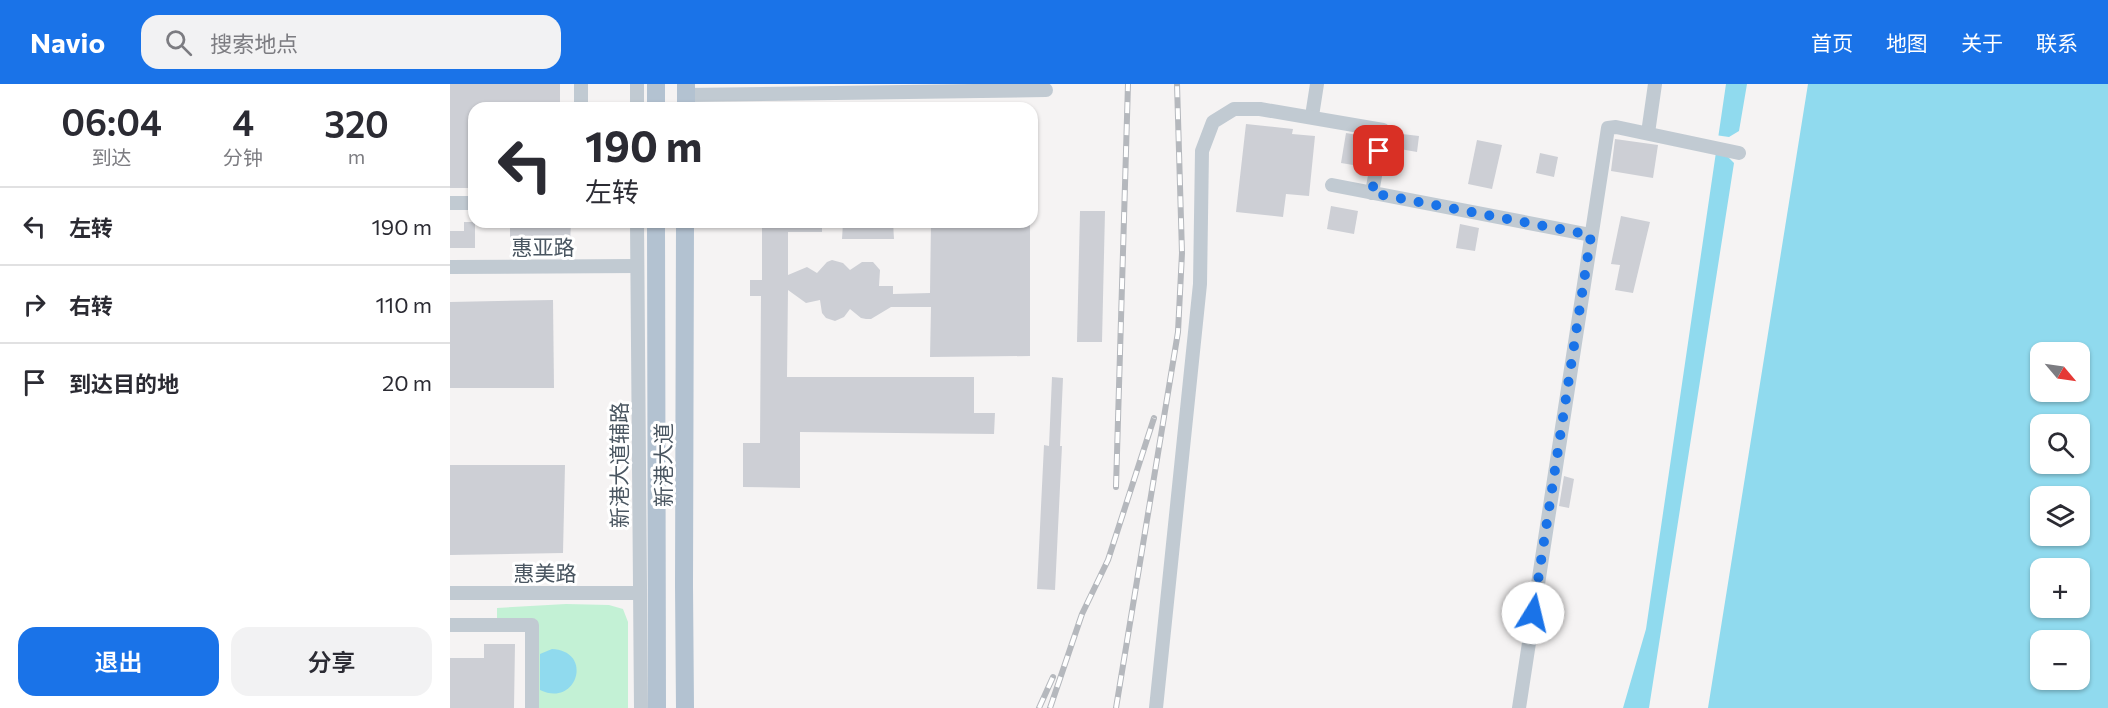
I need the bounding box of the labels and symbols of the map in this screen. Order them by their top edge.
pin [1353,125,1404,176]
street label: 惠亚路 [512,234,575,259]
north arrow [2030,342,2090,402]
street label: 新港大道辅路 [606,402,631,528]
street label: 新港大道 [650,423,675,507]
street label: 惠美路 [514,560,577,585]
position arrow [1501,581,1565,645]

